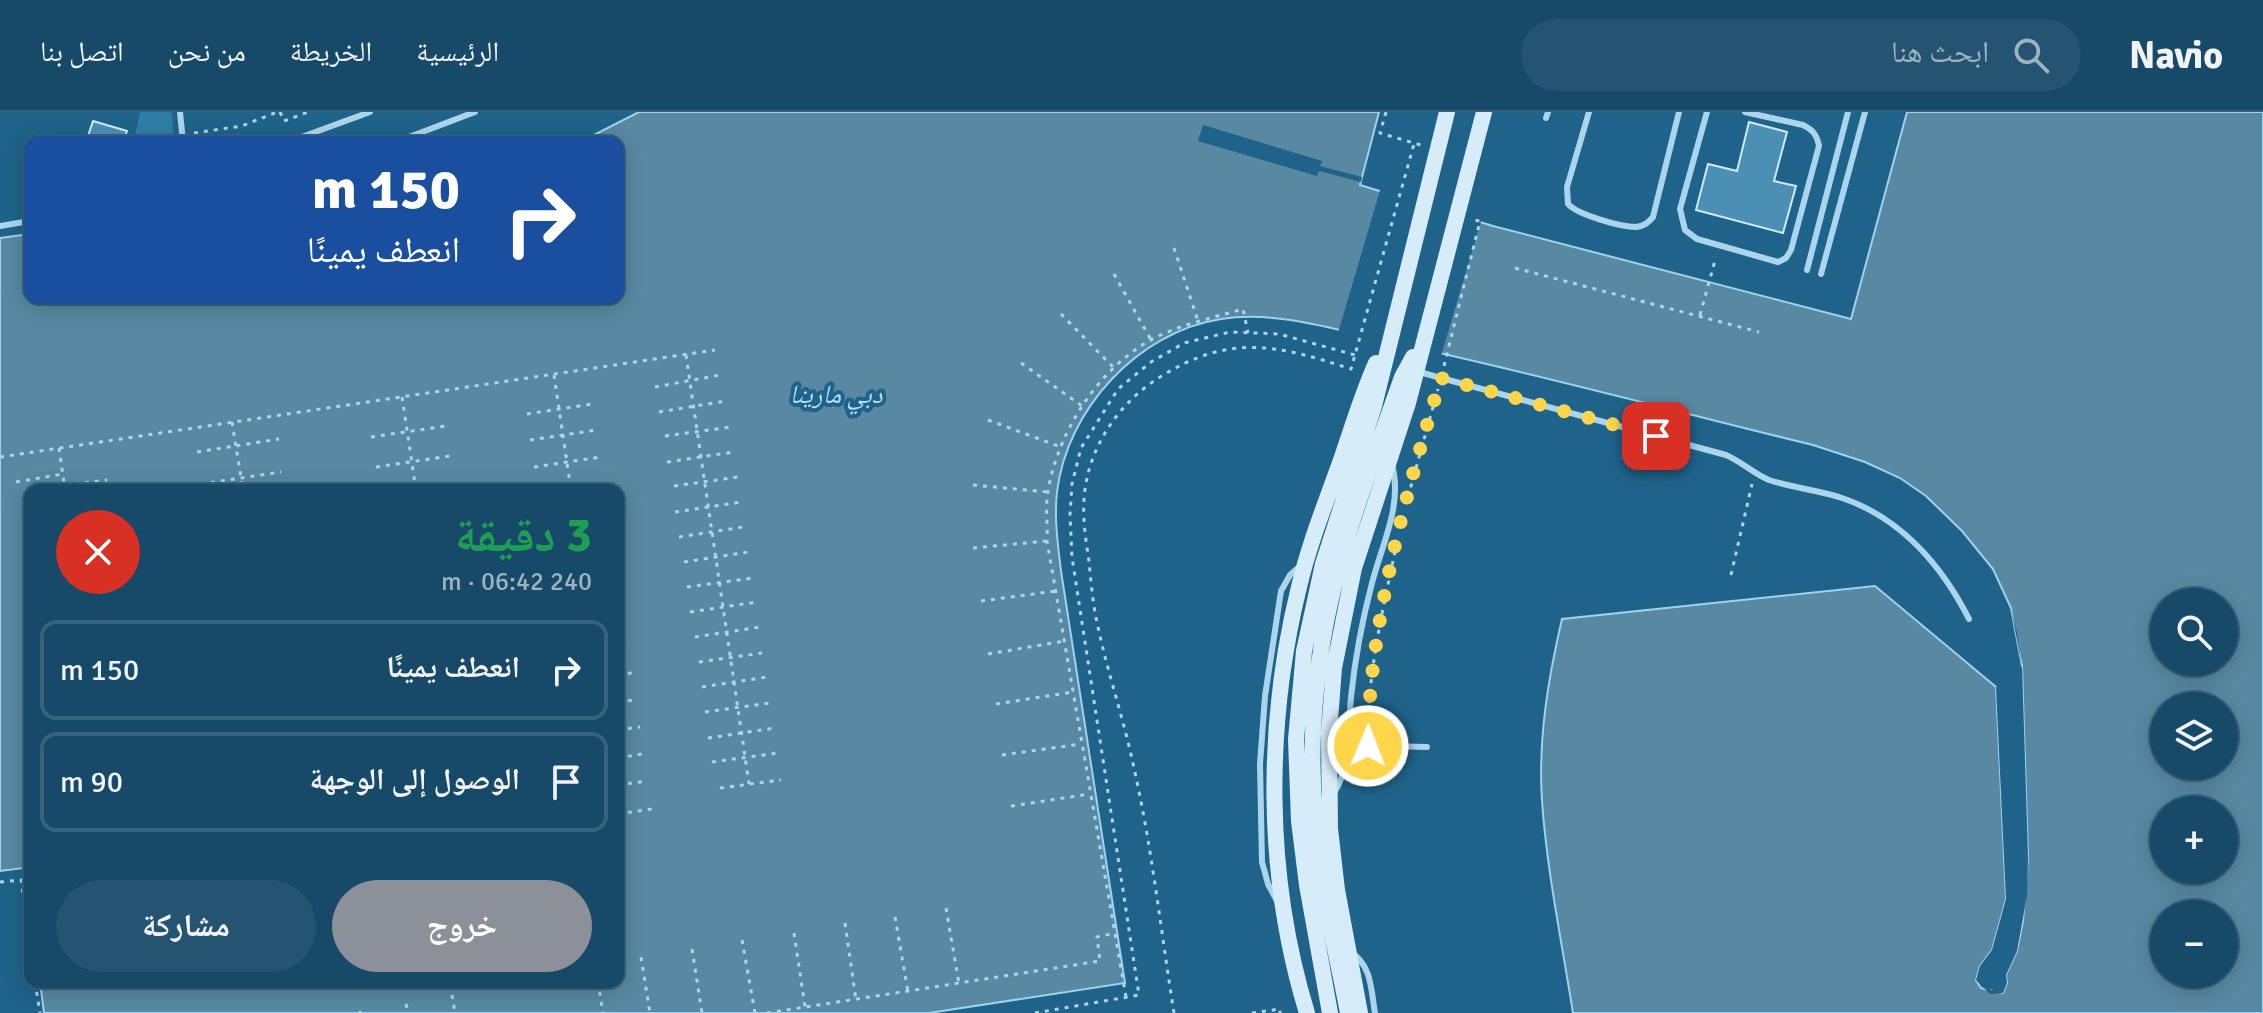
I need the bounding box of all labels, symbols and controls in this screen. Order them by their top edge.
search box [1521,19,2081,91]
text: Navio [2129,32,2223,79]
icon: search [2009,33,2053,77]
text: ابحث هنا [1891,34,1989,71]
text: اتصل بنا [40,35,124,69]
text: من نحن [168,35,246,69]
text: الخريطة [290,35,372,69]
text: الرئيسية [416,35,499,69]
text: 150 m [312,155,460,224]
icon: right [488,168,592,272]
text: انعطف يمينًا [307,228,460,273]
water label: دبي مارينا [789,379,883,415]
pin [1622,402,1690,470]
icon: arrive [1634,414,1678,458]
text: 3 دقيقة [455,506,592,565]
button: close [56,510,140,594]
text: 240 m · 06:42 [441,566,592,598]
map controls [2150,588,2238,988]
button: search [2150,588,2238,676]
icon: right [544,648,588,692]
text: انعطف يمينًا [386,649,520,686]
text: 150 m [60,652,139,689]
button: layers [2150,692,2238,780]
position arrow [1326,704,1410,788]
icon: arrive [544,760,588,804]
text: الوصول إلى الوجهة [310,761,520,798]
text: 90 m [60,764,123,801]
button: + [2150,796,2238,884]
button: مشاركة [56,880,316,972]
button: خروج [332,880,592,972]
button: − [2150,900,2238,988]

